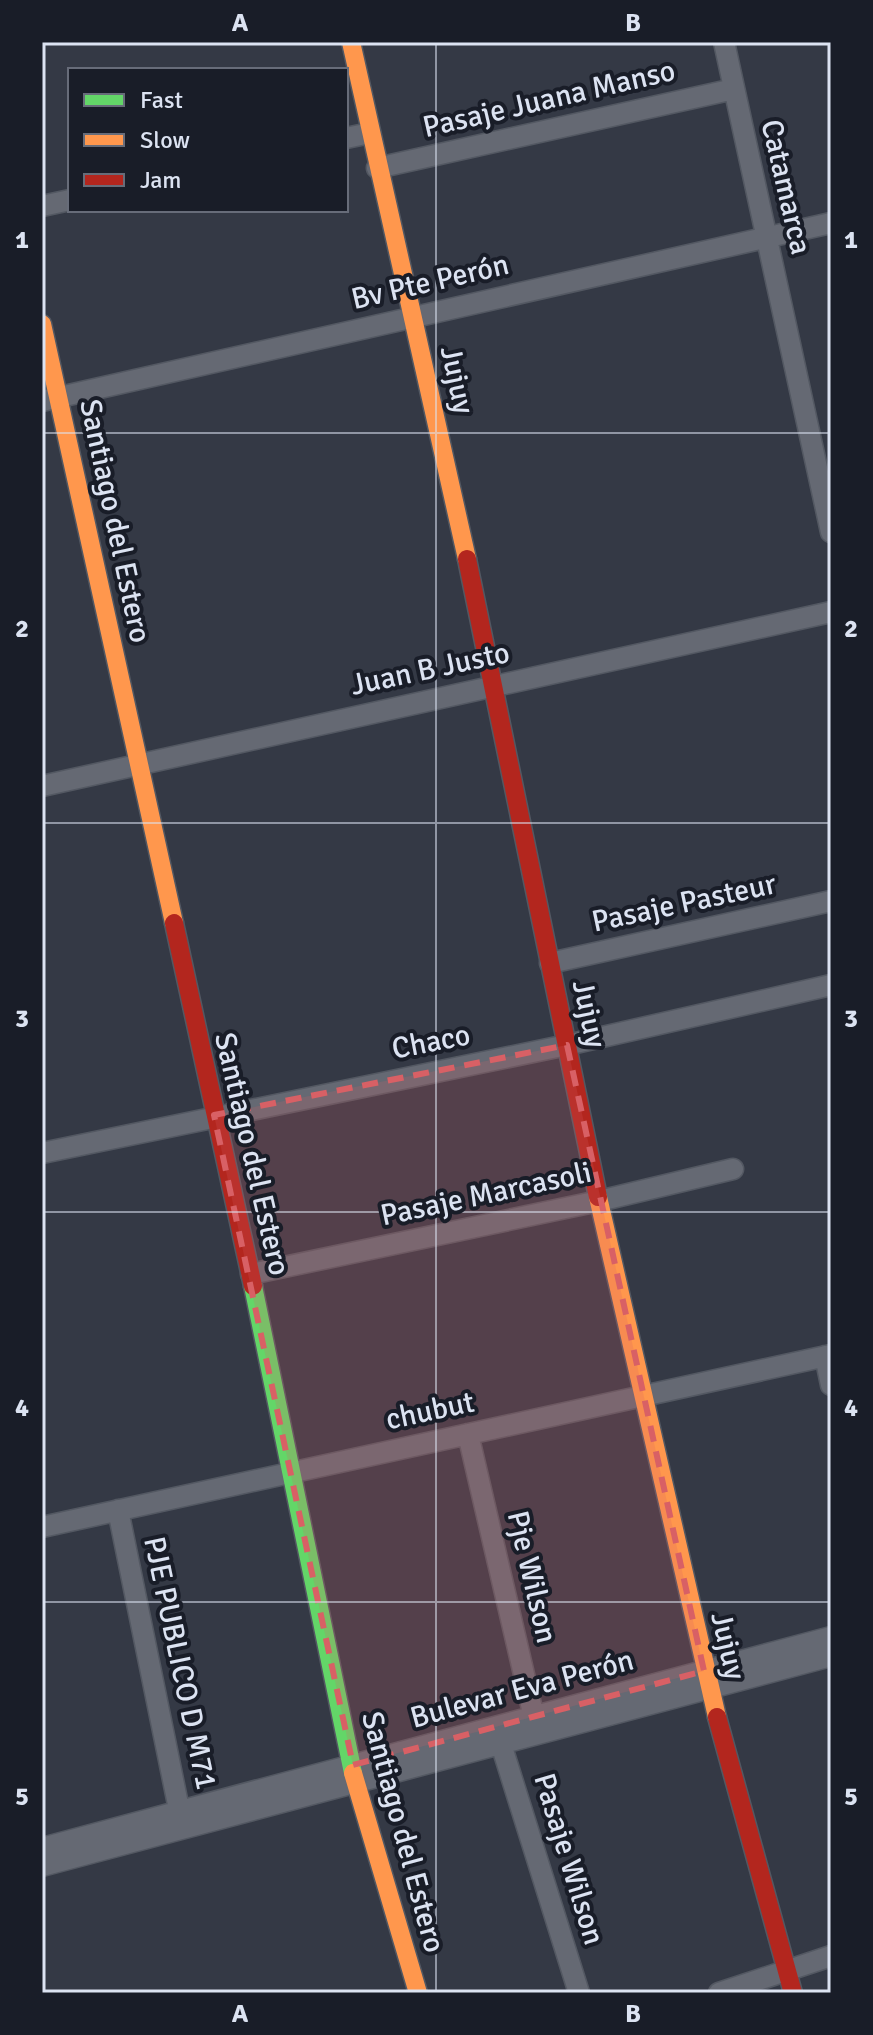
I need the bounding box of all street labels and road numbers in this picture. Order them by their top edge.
street label: Pasaje Juana Manso [419,52,679,146]
street label: Catamarca [753,116,819,258]
street label: Bv Pte Perón [348,246,512,318]
street label: Jujuy [432,343,482,417]
street label: Santiago del Estero [71,396,159,646]
street label: Juan B Justo [347,634,513,704]
street label: Pasaje Pasteur [589,865,779,941]
street label: Jujuy [564,977,614,1051]
street label: Chaco [389,1016,473,1068]
street label: Santiago del Estero [206,1029,298,1279]
street label: Pasaje Marcasoli [377,1154,595,1234]
street label: chubut [382,1384,478,1438]
street label: Pje Wilson [499,1507,565,1647]
street label: PJE PUBLICO D M71 [135,1533,225,1793]
street label: Jujuy [702,1608,754,1684]
street label: Bulevar Eva Perón [406,1641,638,1737]
street label: Santiago del Estero [353,1707,453,1957]
street label: Pasaje Wilson [525,1769,613,1949]

